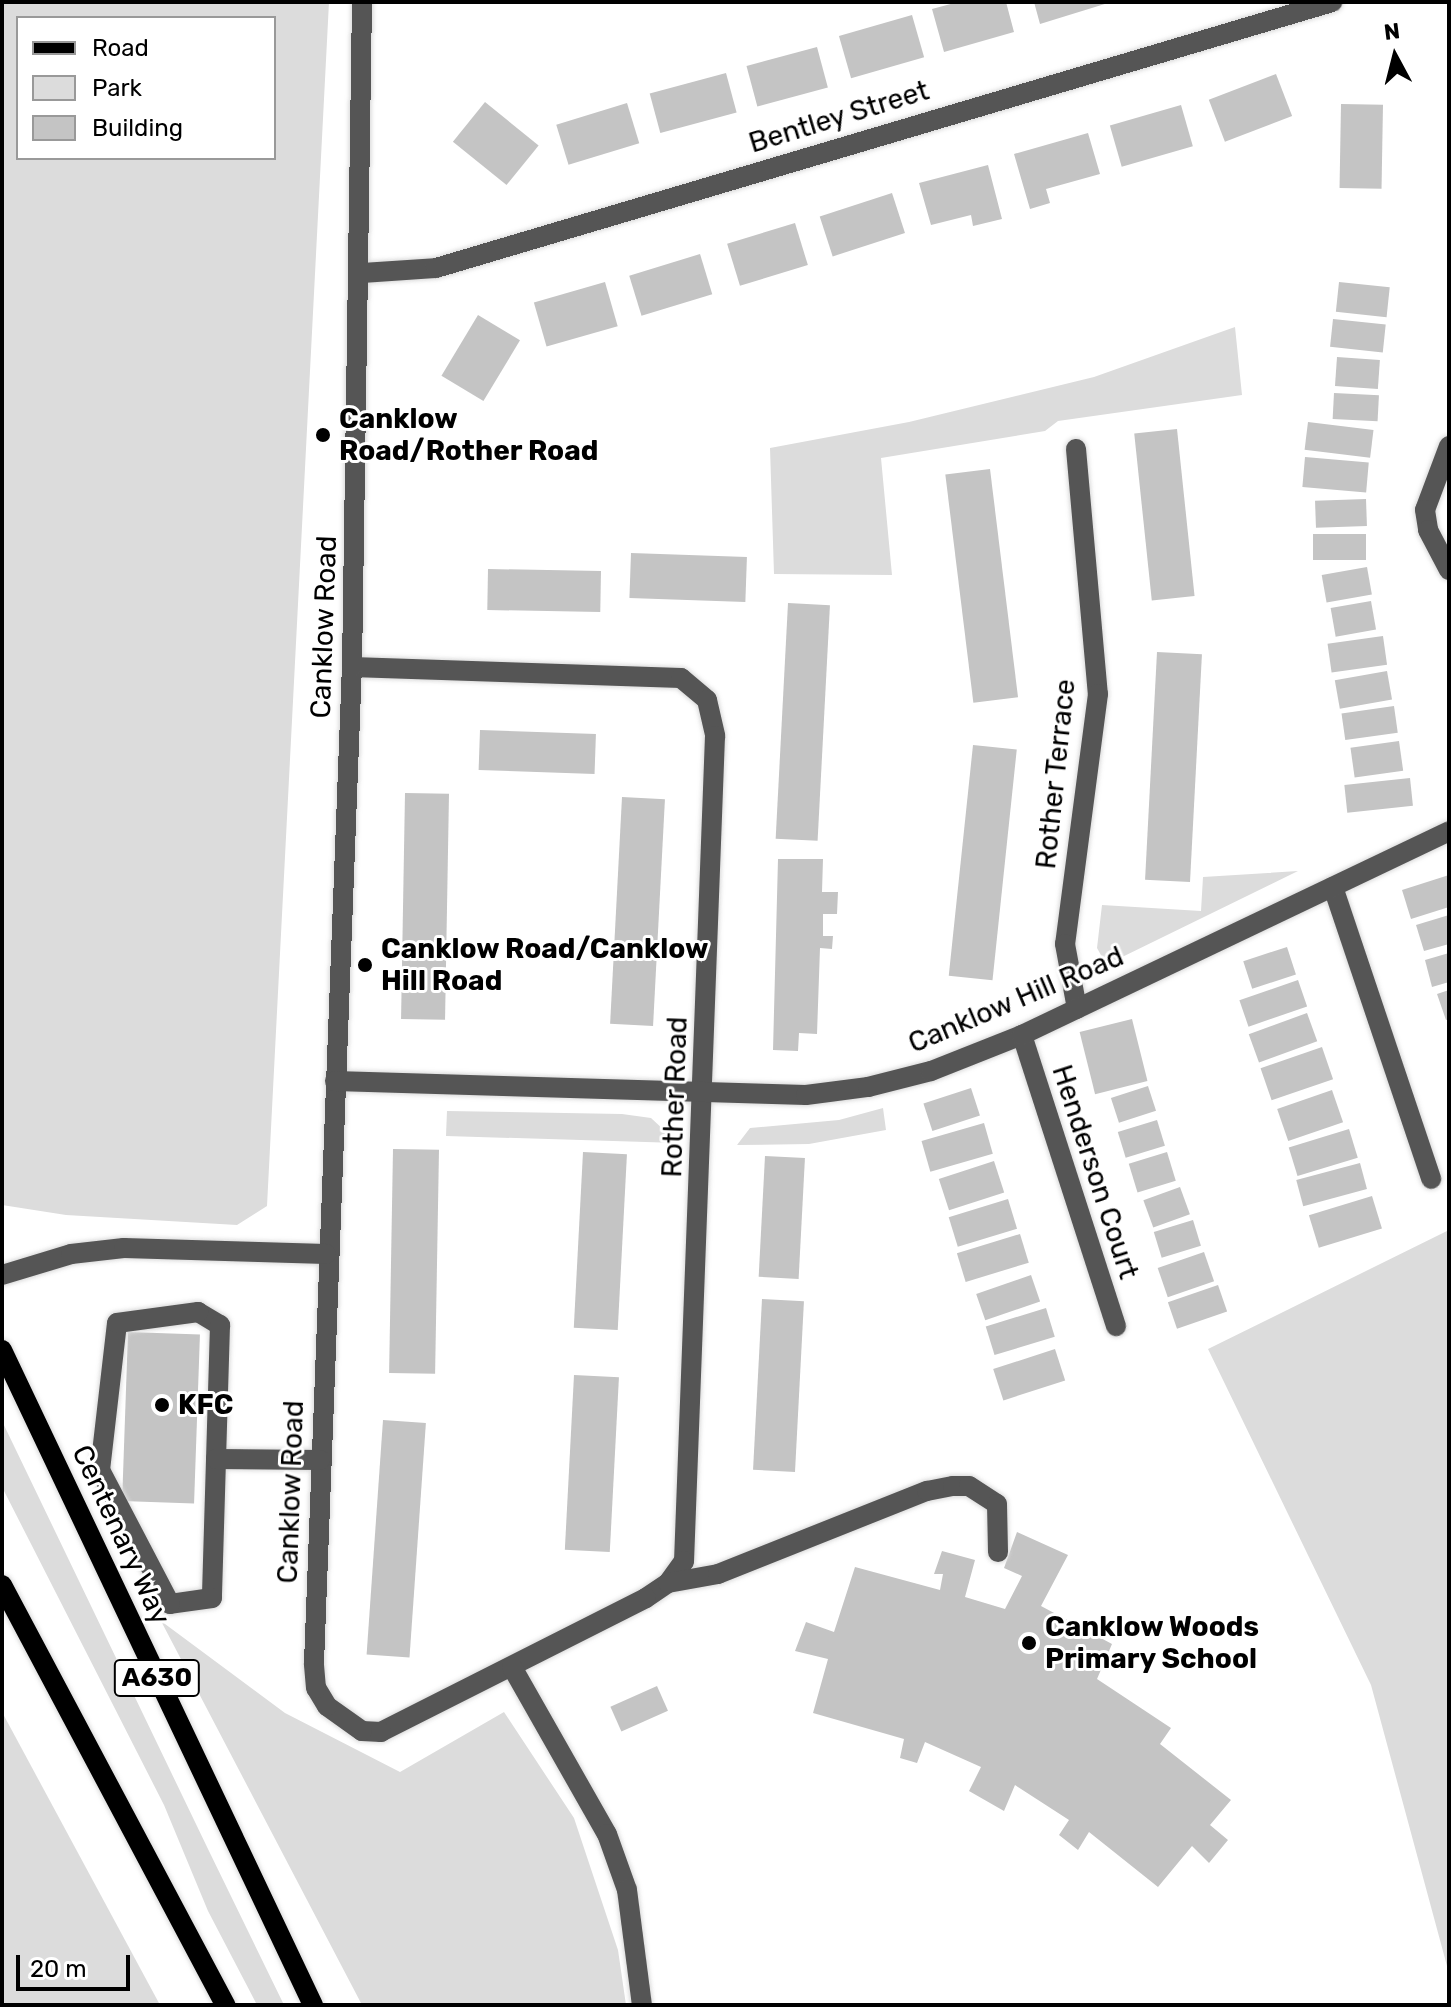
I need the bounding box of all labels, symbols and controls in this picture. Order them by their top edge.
legend [16,16,276,160]
north arrow [1355,16,1435,96]
text: N [1383,17,1402,46]
text: Road [92,34,149,62]
text: Park [92,74,142,102]
street label: Bentley Street [745,74,933,160]
text: Building [92,114,183,142]
place label: Canklow Road/Rother Road [339,402,599,468]
marker: Canklow Road/Rother Road [314,426,332,444]
street label: Canklow Road [304,535,344,719]
street label: Rother Terrace [1029,677,1083,871]
place label: Canklow Road/Canklow Hill Road [381,932,709,998]
street label: Canklow Hill Road [903,939,1129,1061]
marker: Canklow Road/Canklow Hill Road [356,956,374,974]
street label: Rother Road [655,1016,695,1178]
street label: Henderson Court [1045,1061,1145,1283]
place label: KFC [178,1388,233,1422]
marker: KFC [153,1396,171,1414]
street label: Canklow Road [271,1400,311,1584]
street label: Centenary Way [64,1439,178,1631]
place label: Canklow Woods Primary School [1045,1610,1260,1676]
marker: Canklow Woods Primary School [1020,1634,1038,1652]
road number: A630 [113,1656,201,1700]
scale bar [20,1939,134,1989]
text: 20 m [30,1955,87,1983]

